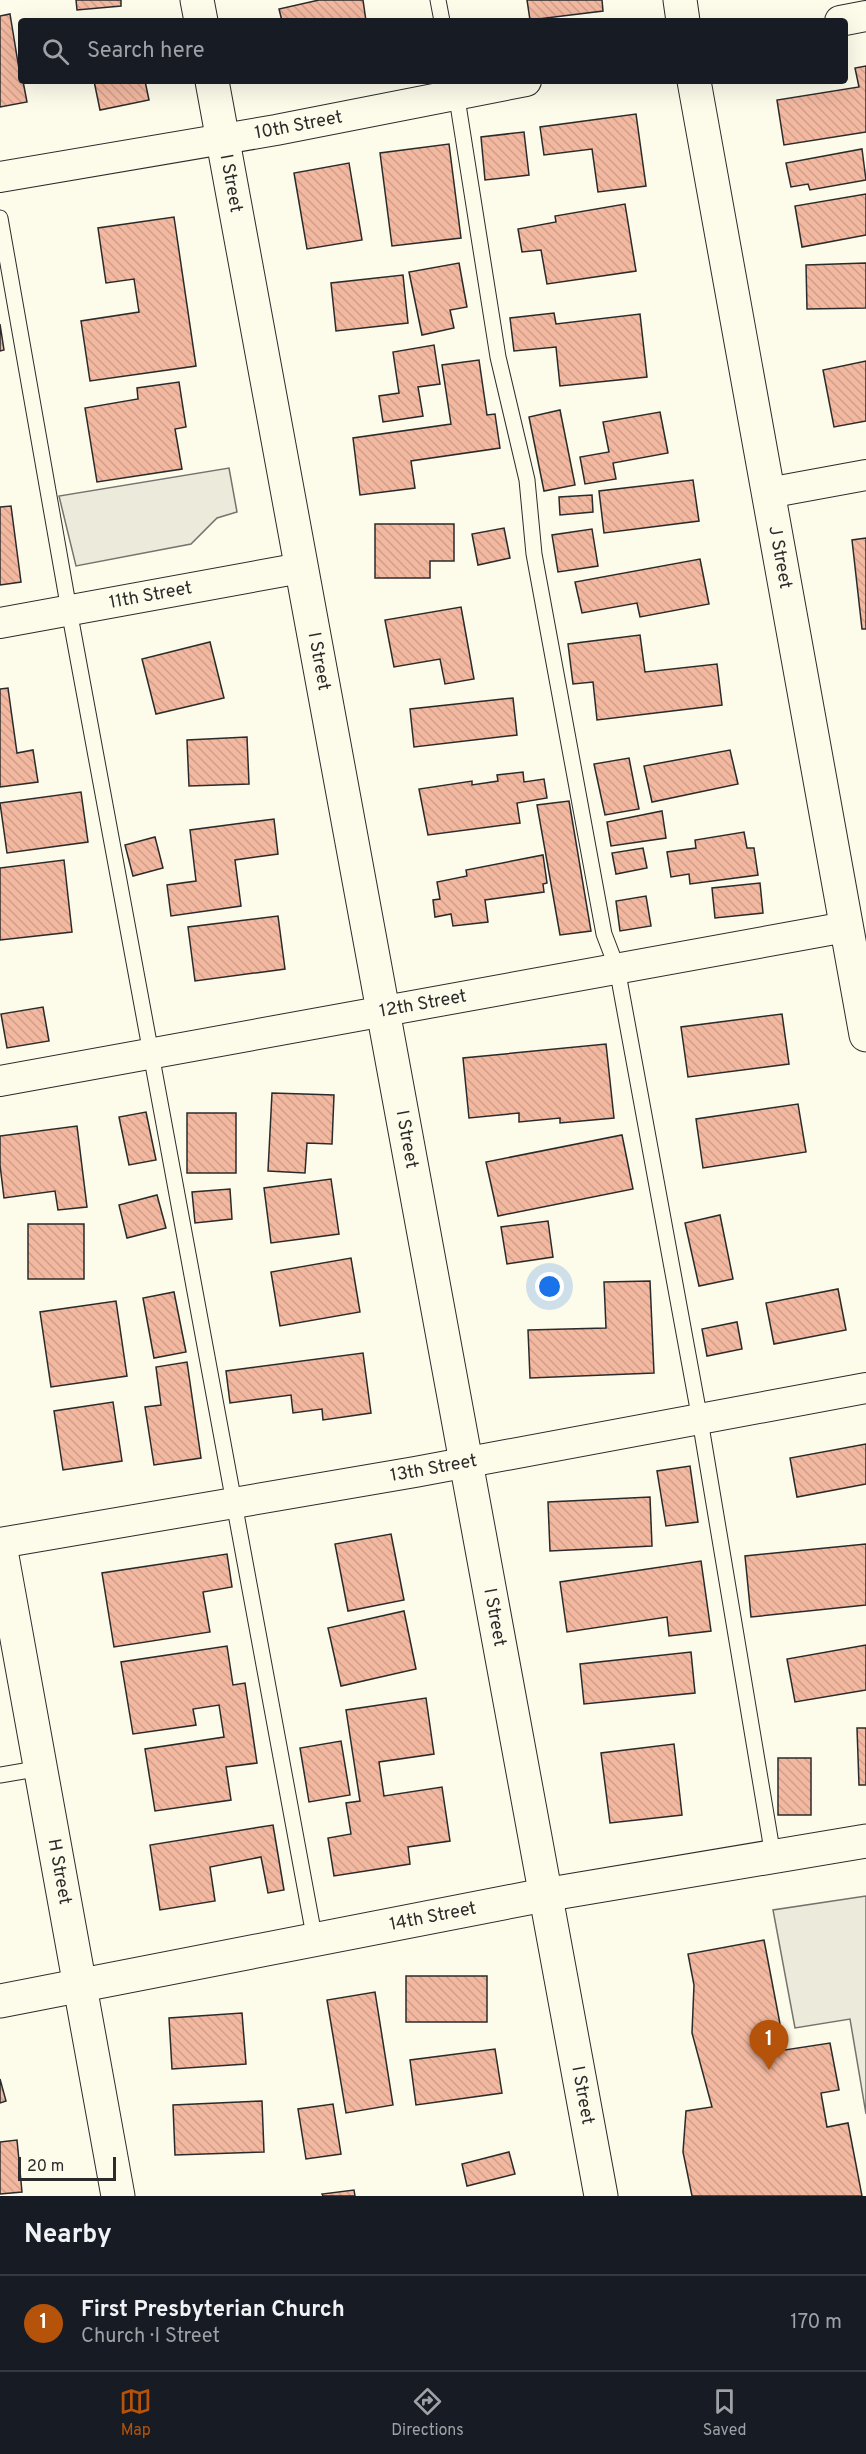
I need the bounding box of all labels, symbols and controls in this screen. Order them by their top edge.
search box [18,18,848,84]
icon: search [39,35,72,68]
text: Search here [87,38,205,65]
street label: 10th Street [253,106,344,145]
street label: I Street [214,152,247,214]
street label: J Street [763,524,797,591]
street label: 11th Street [107,577,194,614]
street label: I Street [302,630,335,692]
street label: 12th Street [378,985,468,1023]
street label: I Street [390,1108,423,1170]
your location [535,1272,564,1301]
street label: 13th Street [389,1449,479,1488]
street label: I Street [478,1586,511,1648]
street label: H Street [42,1837,76,1906]
street label: 14th Street [387,1897,478,1936]
pin: 1 [750,2020,788,2070]
street label: I Street [566,2064,599,2126]
scale bar [18,2154,116,2182]
text: 20 m [27,2157,64,2177]
text: Nearby [24,2219,112,2252]
text: First Presbyterian Church [81,2297,345,2324]
text: 1 [40,2310,48,2336]
text: 170 m [790,2310,842,2336]
text: Church · I Street [81,2324,220,2350]
tab: Map [119,2385,152,2441]
tab: Directions [391,2385,464,2441]
tab: Saved [703,2385,747,2441]

